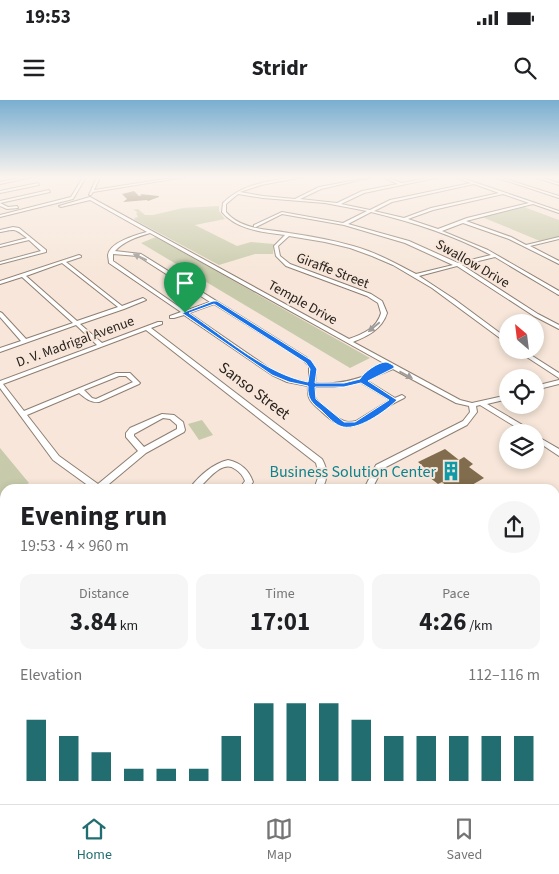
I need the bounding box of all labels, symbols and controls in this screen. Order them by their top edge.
text: 19:53 [25,4,71,31]
text: Stridr [251,52,308,84]
icon: menu [20,54,48,82]
icon: search [511,54,539,82]
street label: Swallow Drive [432,235,513,293]
street label: Giraffe Street [293,248,372,294]
one-way arrow [133,253,147,261]
pin [164,262,206,313]
icon: arrive [171,269,199,297]
street label: Temple Drive [264,276,341,330]
street label: D. V. Madrigal Avenue [14,311,137,373]
north arrow [499,314,544,359]
map controls [499,314,544,469]
one-way arrow [368,322,381,333]
street label: Sanso Street [214,357,295,425]
button: locate [499,369,544,414]
one-way arrow [399,370,413,379]
button: layers [499,424,544,469]
building icon: Business Solution Center [440,460,462,482]
place label: Business Solution Center [269,461,436,483]
text: Evening run [20,496,167,536]
button: share [488,501,540,553]
text: 19:53 · 4 × 960 m [20,535,129,557]
text: Distance [79,584,129,604]
text: Time [265,584,295,604]
text: Pace [442,584,470,604]
text: 3.84 [70,604,117,640]
text: 17:01 [250,604,310,640]
text: 4:26 [419,604,466,640]
text: km [117,616,138,636]
text: /km [466,616,493,636]
text: Elevation [20,664,82,686]
text: 112–116 m [468,664,540,686]
tab: Home [77,815,112,865]
tab: Map [265,815,293,865]
tab: Saved [447,815,482,865]

